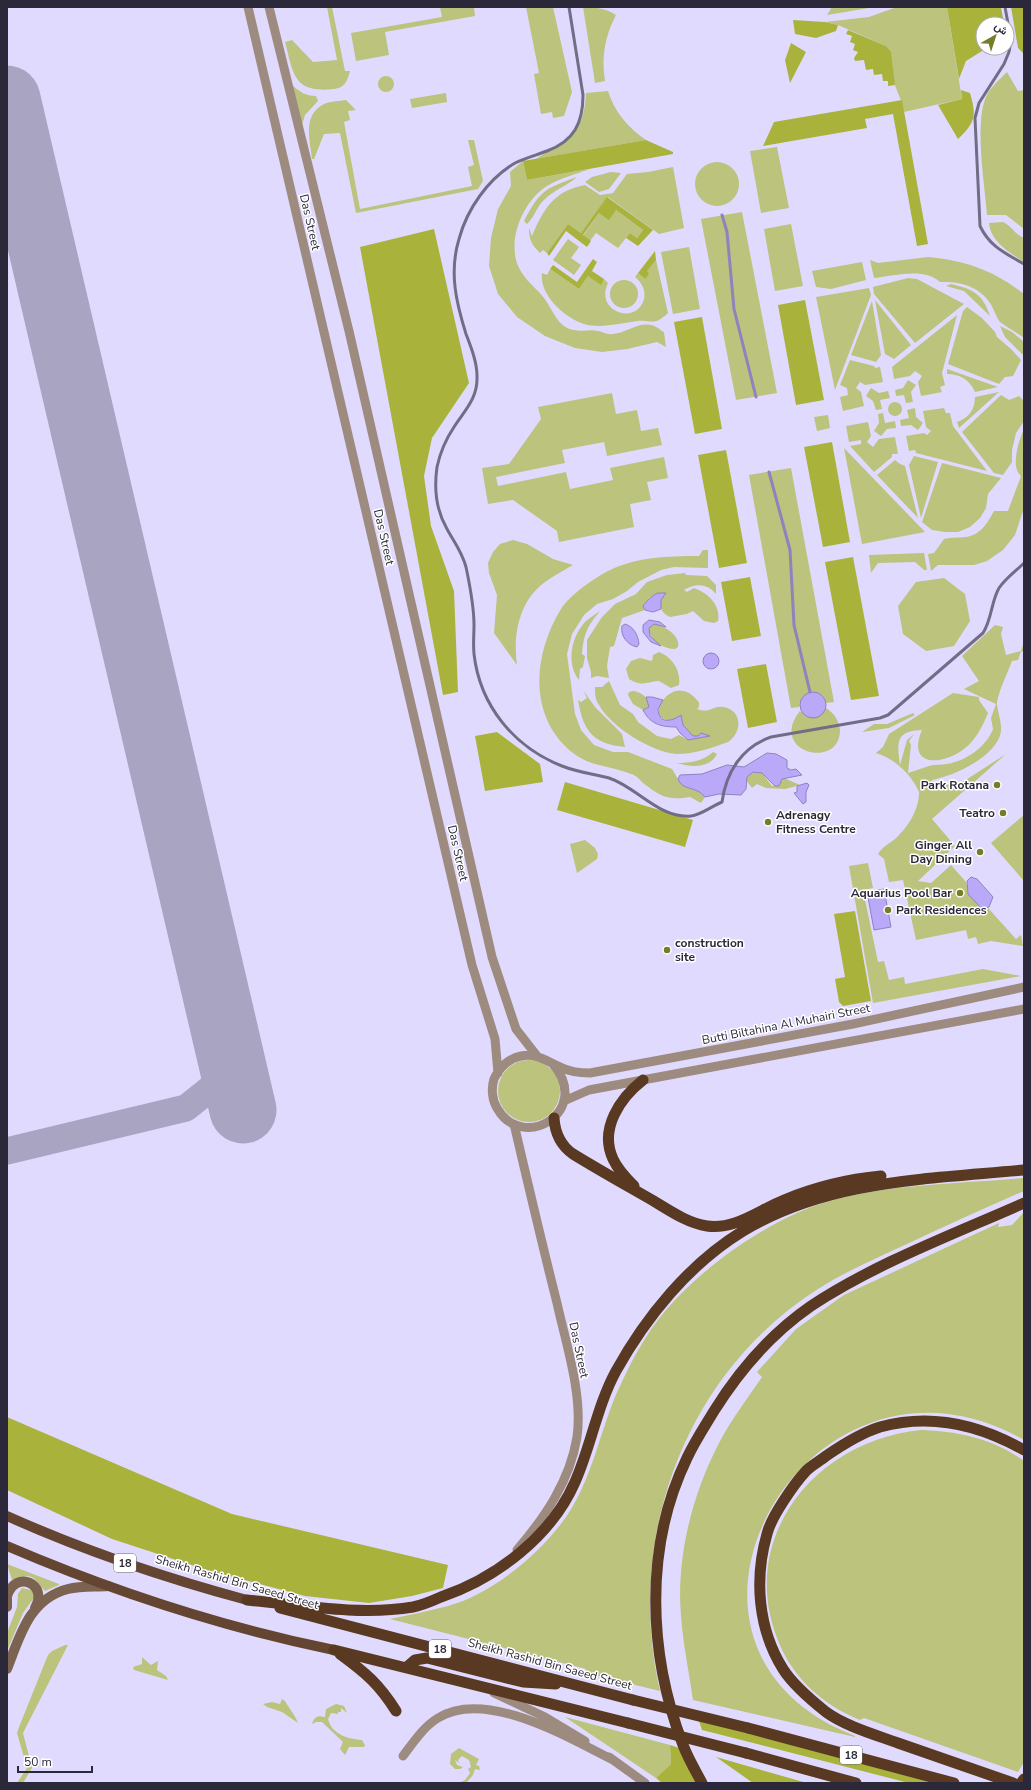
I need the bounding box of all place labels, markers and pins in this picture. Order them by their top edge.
place label: Park Rotana [921,777,989,793]
marker: Park Rotana [992,780,1002,790]
place label: Teatro [959,805,995,821]
place label: Adrenagy Fitness Centre [776,807,856,837]
marker: Teatro [998,808,1008,818]
marker: Adrenagy Fitness Centre [763,817,773,827]
place label: Ginger All Day Dining [910,837,972,867]
marker: Ginger All Day Dining [975,847,985,857]
place label: Aquarius Pool Bar [851,885,952,901]
marker: Aquarius Pool Bar [955,888,965,898]
place label: Park Residences [896,902,987,918]
marker: Park Residences [883,905,893,915]
place label: construction site [675,935,744,965]
marker: construction site [662,945,672,955]

